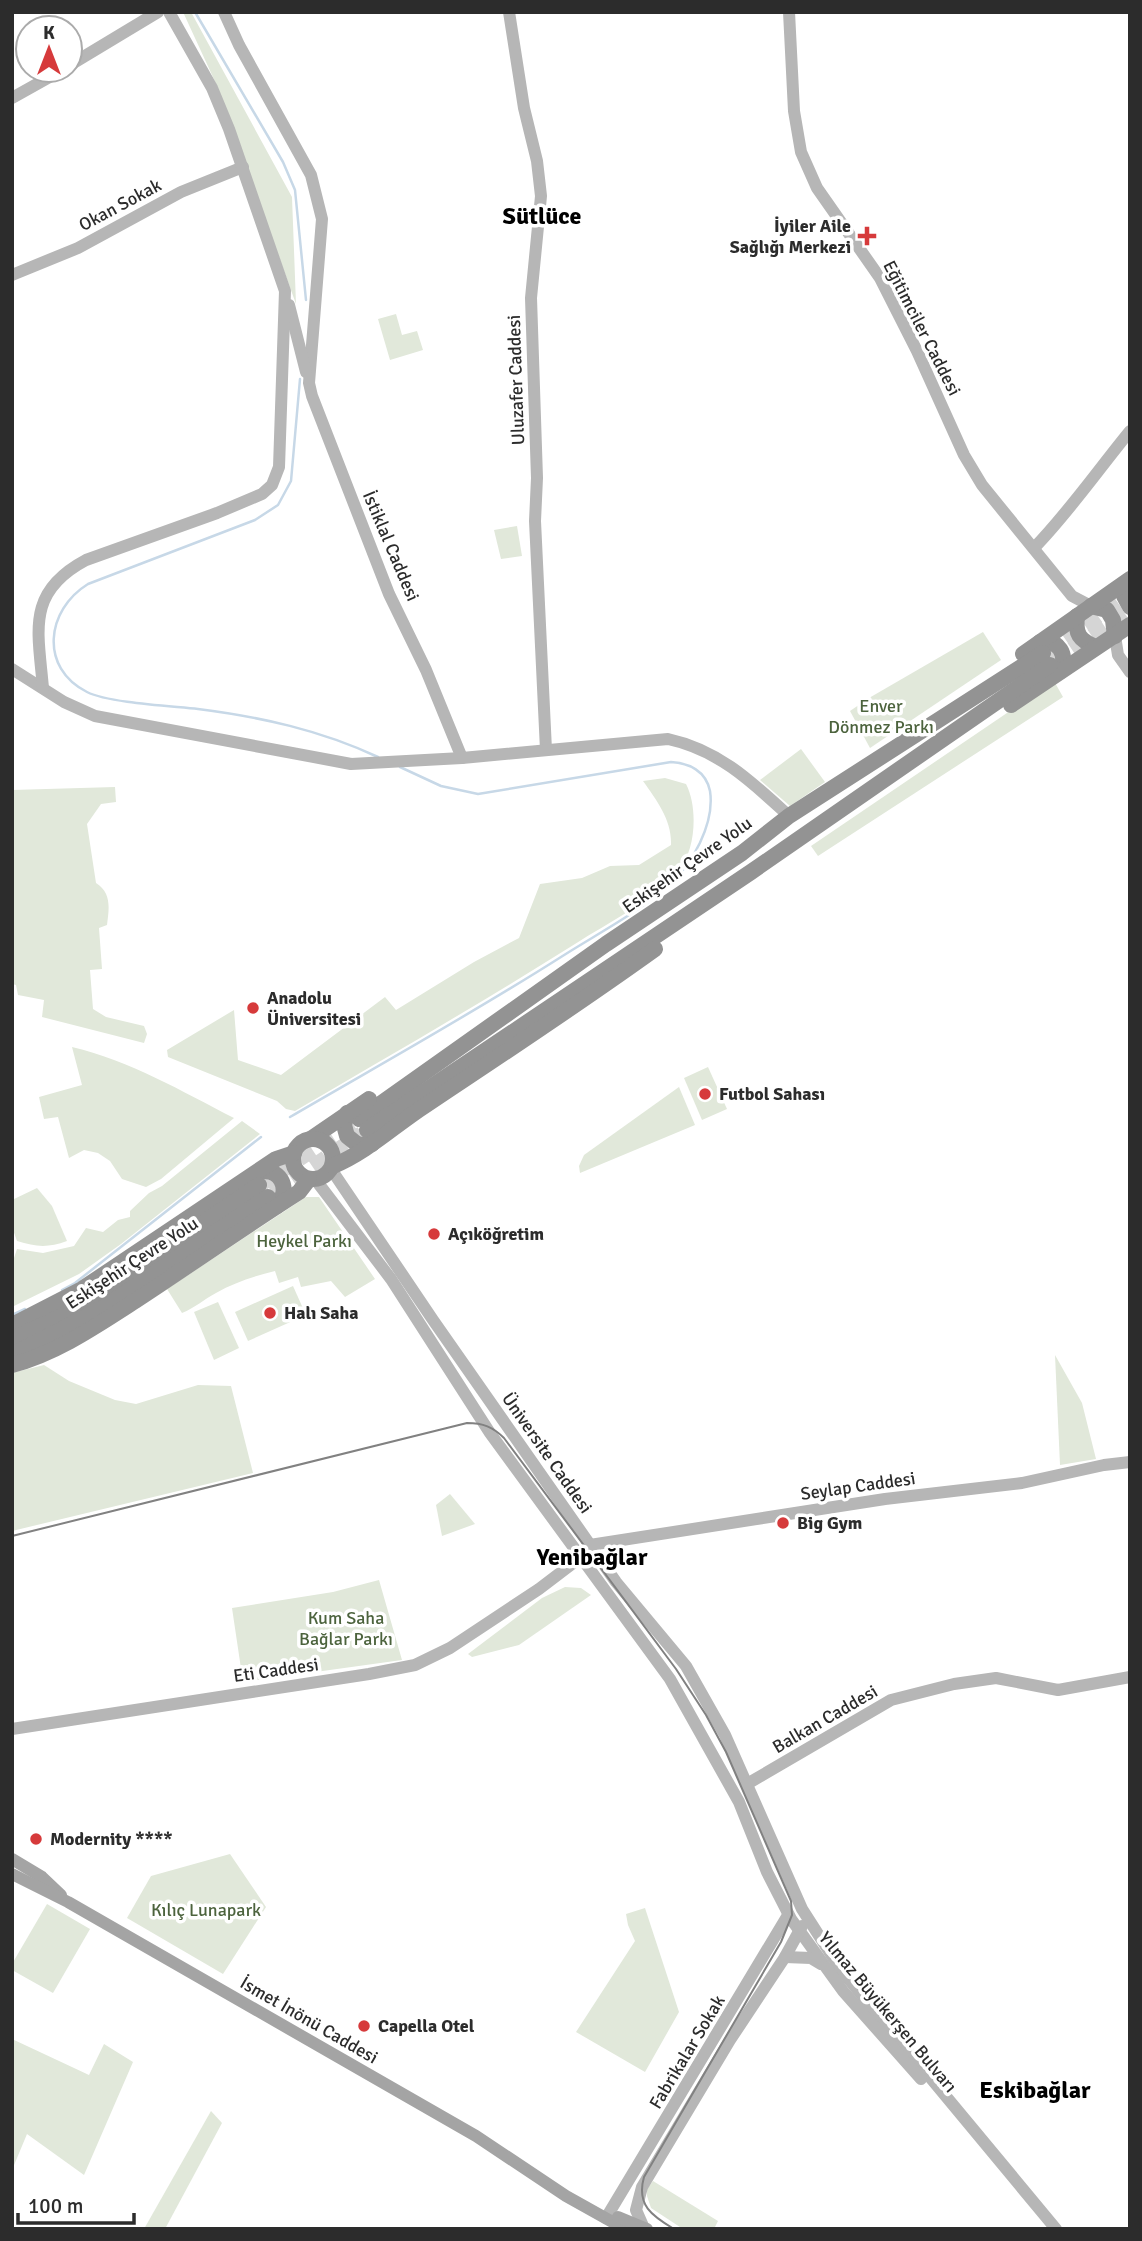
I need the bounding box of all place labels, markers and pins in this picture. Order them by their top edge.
place label: İyiler Aile Sağlığı Merkezi [730,215,851,258]
marker: İyiler Aile Sağlığı Merkezi [857,226,877,246]
place label: Anadolu Üniversitesi [267,987,361,1030]
marker: Anadolu Üniversitesi [245,1000,261,1016]
place label: Futbol Sahası [719,1083,825,1105]
marker: Futbol Sahası [697,1086,713,1102]
place label: Açıköğretim [448,1223,544,1245]
marker: Açıköğretim [426,1226,442,1242]
place label: Halı Saha [284,1302,359,1324]
marker: Halı Saha [262,1305,278,1321]
place label: Big Gym [797,1512,862,1534]
marker: Big Gym [775,1515,791,1531]
place label: Modernity **** [50,1828,173,1850]
marker: Modernity **** [28,1831,44,1847]
place label: Capella Otel [378,2015,475,2037]
marker: Capella Otel [356,2018,372,2034]

